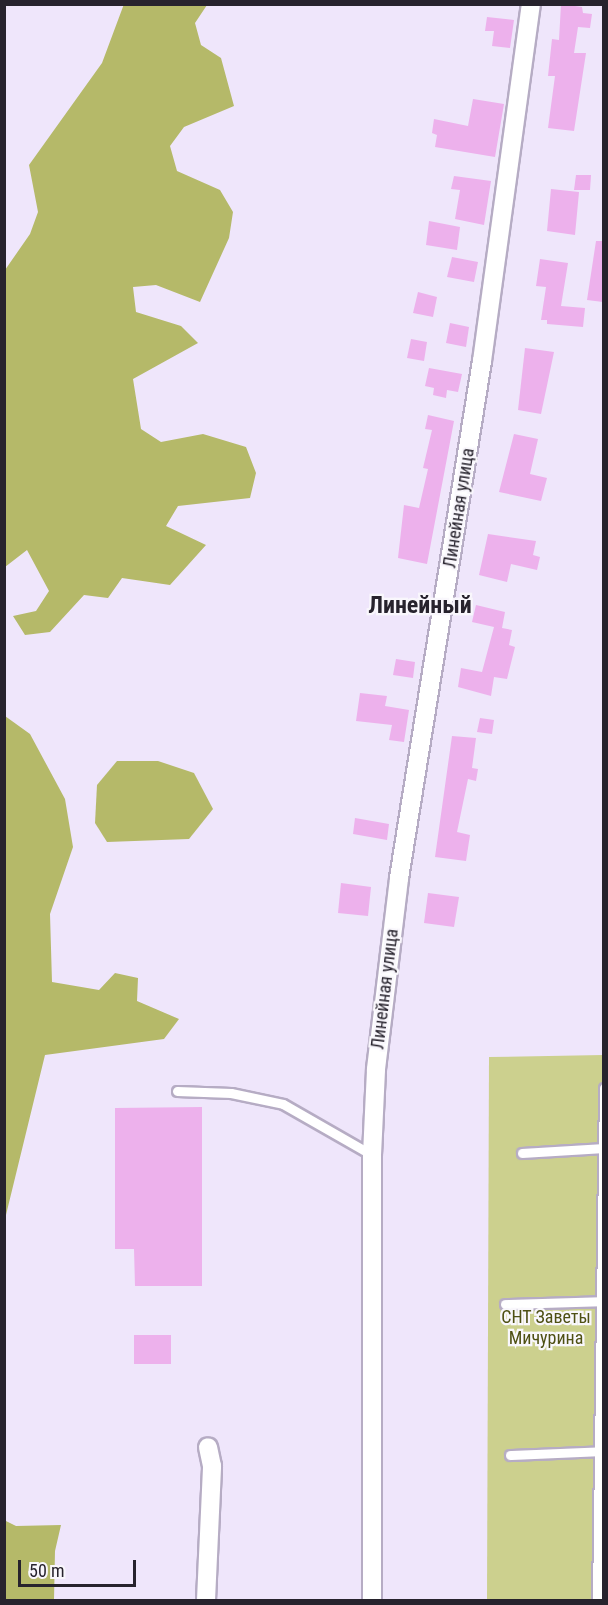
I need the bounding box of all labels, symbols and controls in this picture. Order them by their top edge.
street label: Линейная улица [439,446,479,570]
district label: Линейный [368,592,472,620]
street label: Линейная улица [367,928,403,1050]
park label: СНТ Заветы Мичурина [501,1307,591,1350]
scale bar [21,1548,140,1586]
text: 50 m [29,1560,64,1581]

